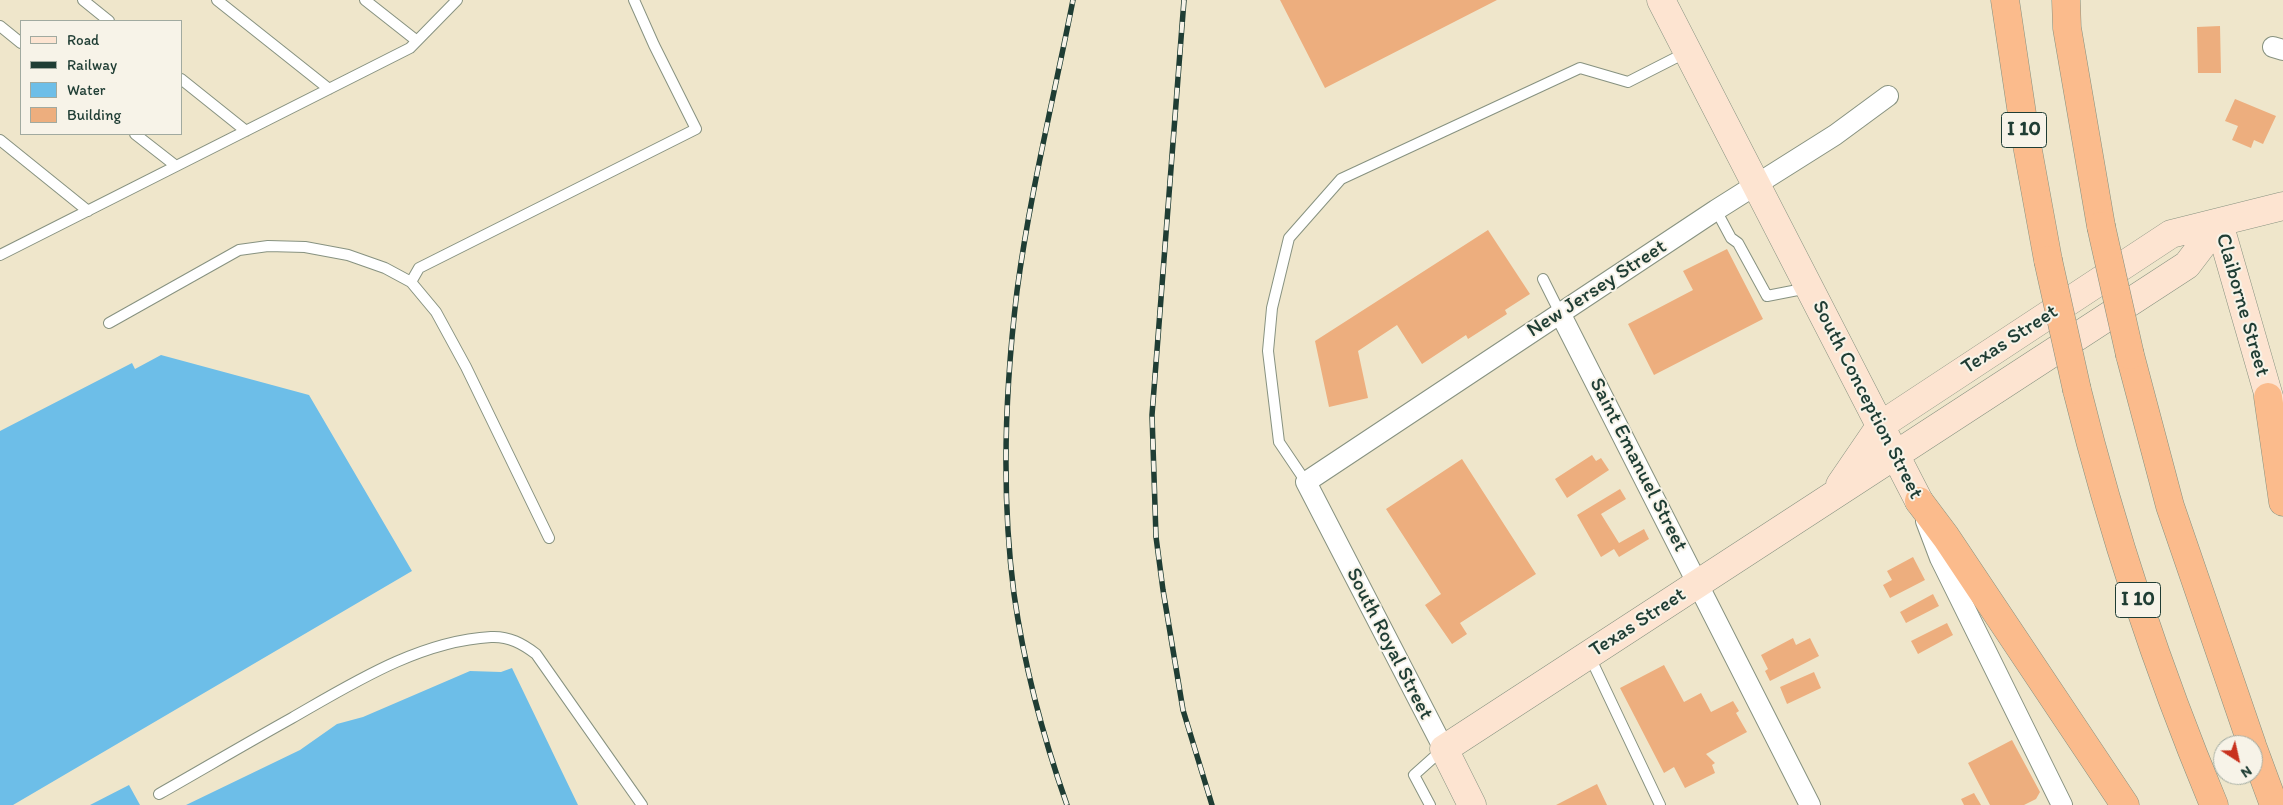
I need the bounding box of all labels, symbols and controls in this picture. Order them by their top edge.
legend [20,20,182,135]
text: Road [67,31,99,49]
text: Railway [67,56,117,74]
text: Water [67,81,105,99]
text: Building [67,106,121,124]
road number: I 10 [2002,112,2046,148]
street label: Claiborne Street [2210,230,2274,380]
street label: New Jersey Street [1522,234,1672,344]
street label: South Conception Street [1806,296,1928,504]
street label: Texas Street [1957,299,2063,381]
street label: Saint Emanuel Street [1583,374,1693,556]
street label: South Royal Street [1340,564,1438,724]
street label: Texas Street [1585,582,1691,664]
road number: I 10 [2116,582,2160,618]
north arrow [2213,735,2263,785]
text: N [2238,762,2255,782]

